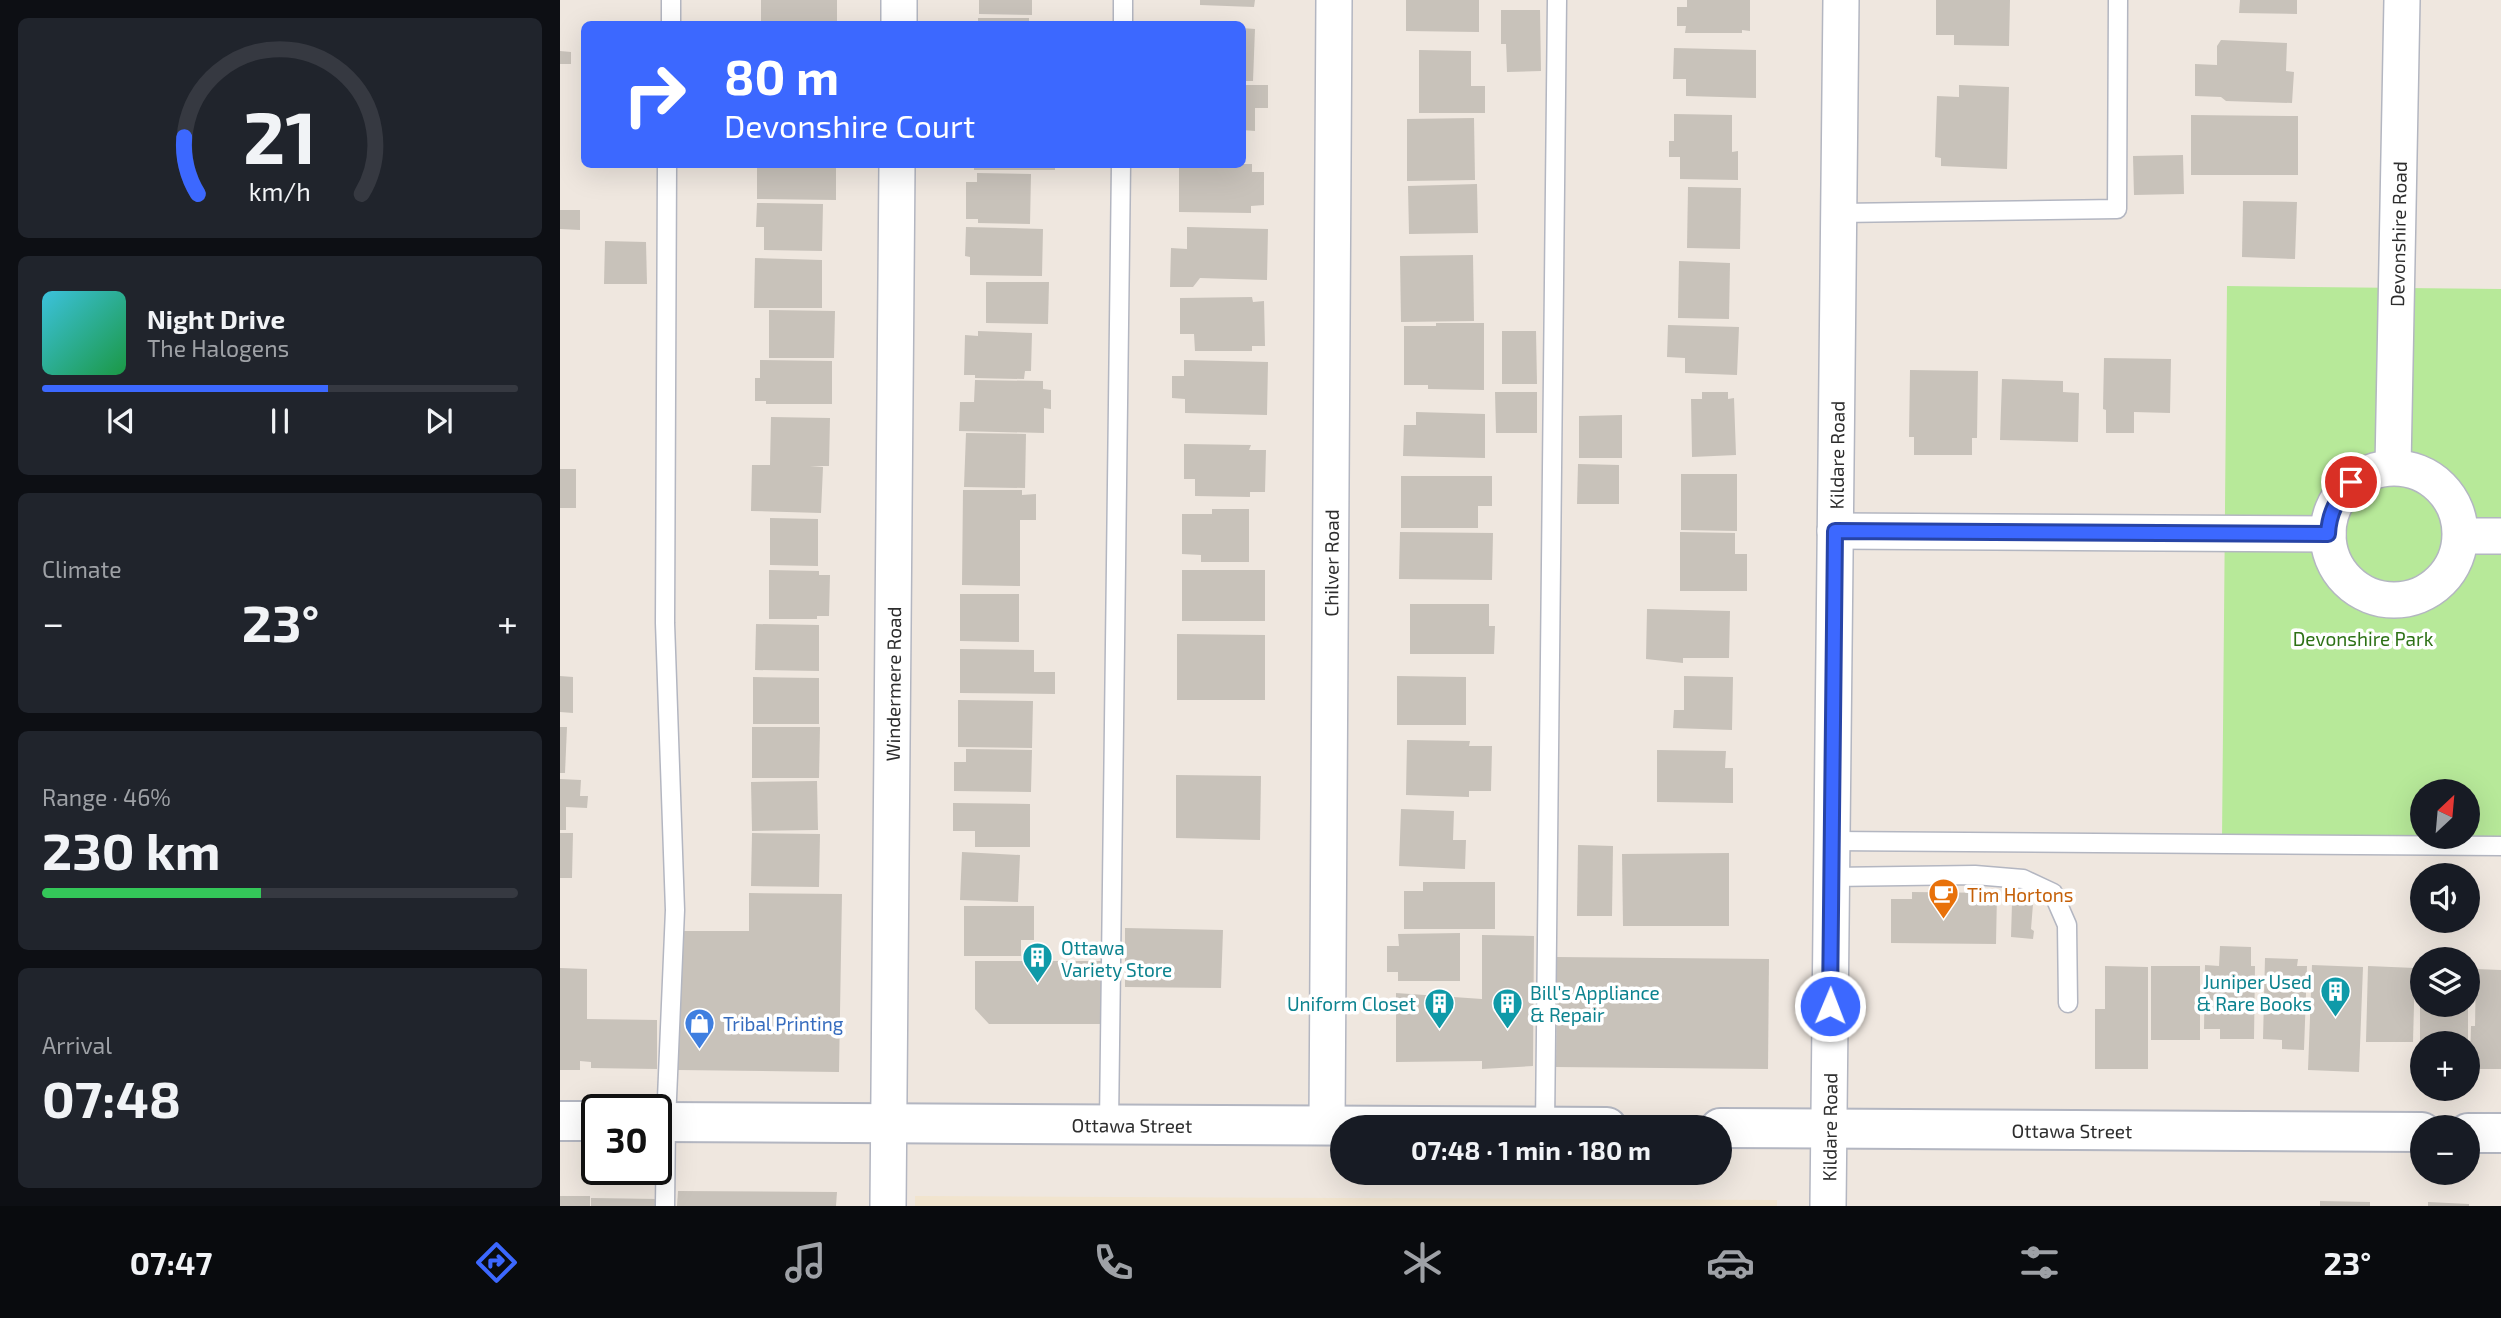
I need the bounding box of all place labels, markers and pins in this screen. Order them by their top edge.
pin [2321,452,2381,512]
cafe icon: Tim Hortons [1927,877,1961,921]
place label: Tim Hortons [1967,883,2073,906]
place label: Ottawa Variety Store [1061,936,1172,981]
building icon: Ottawa Variety Store [1021,941,1055,985]
place label: Juniper Used & Rare Books [2196,970,2312,1015]
building icon: Juniper Used & Rare Books [2318,975,2352,1019]
place label: Bill's Appliance & Repair [1530,981,1660,1026]
building icon: Uniform Closet [1422,986,1456,1030]
building icon: Bill's Appliance & Repair [1490,986,1524,1030]
place label: Uniform Closet [1287,992,1416,1015]
shop icon: Tribal Printing [683,1006,717,1050]
place label: Tribal Printing [723,1012,844,1035]

